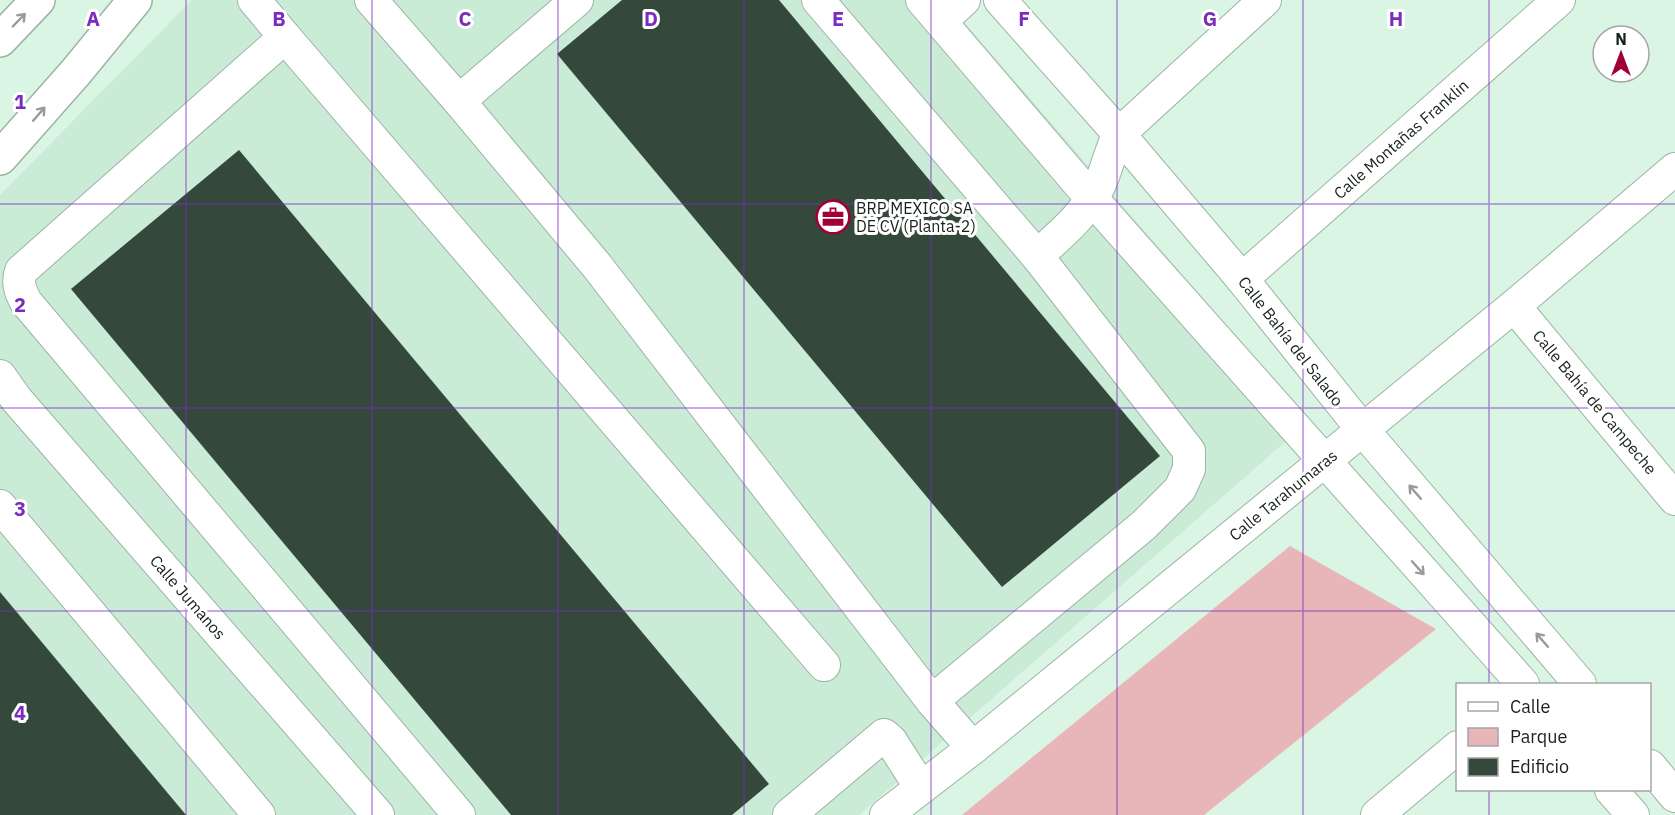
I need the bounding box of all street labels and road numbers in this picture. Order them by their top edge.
street label: Calle Montañas Franklin [1330,75,1472,203]
street label: Calle Bahía del Salado [1234,272,1348,410]
street label: Calle Bahía de Campeche [1529,326,1661,478]
street label: Calle Tarahumaras [1225,445,1341,545]
street label: Calle Jumanos [146,551,230,643]

